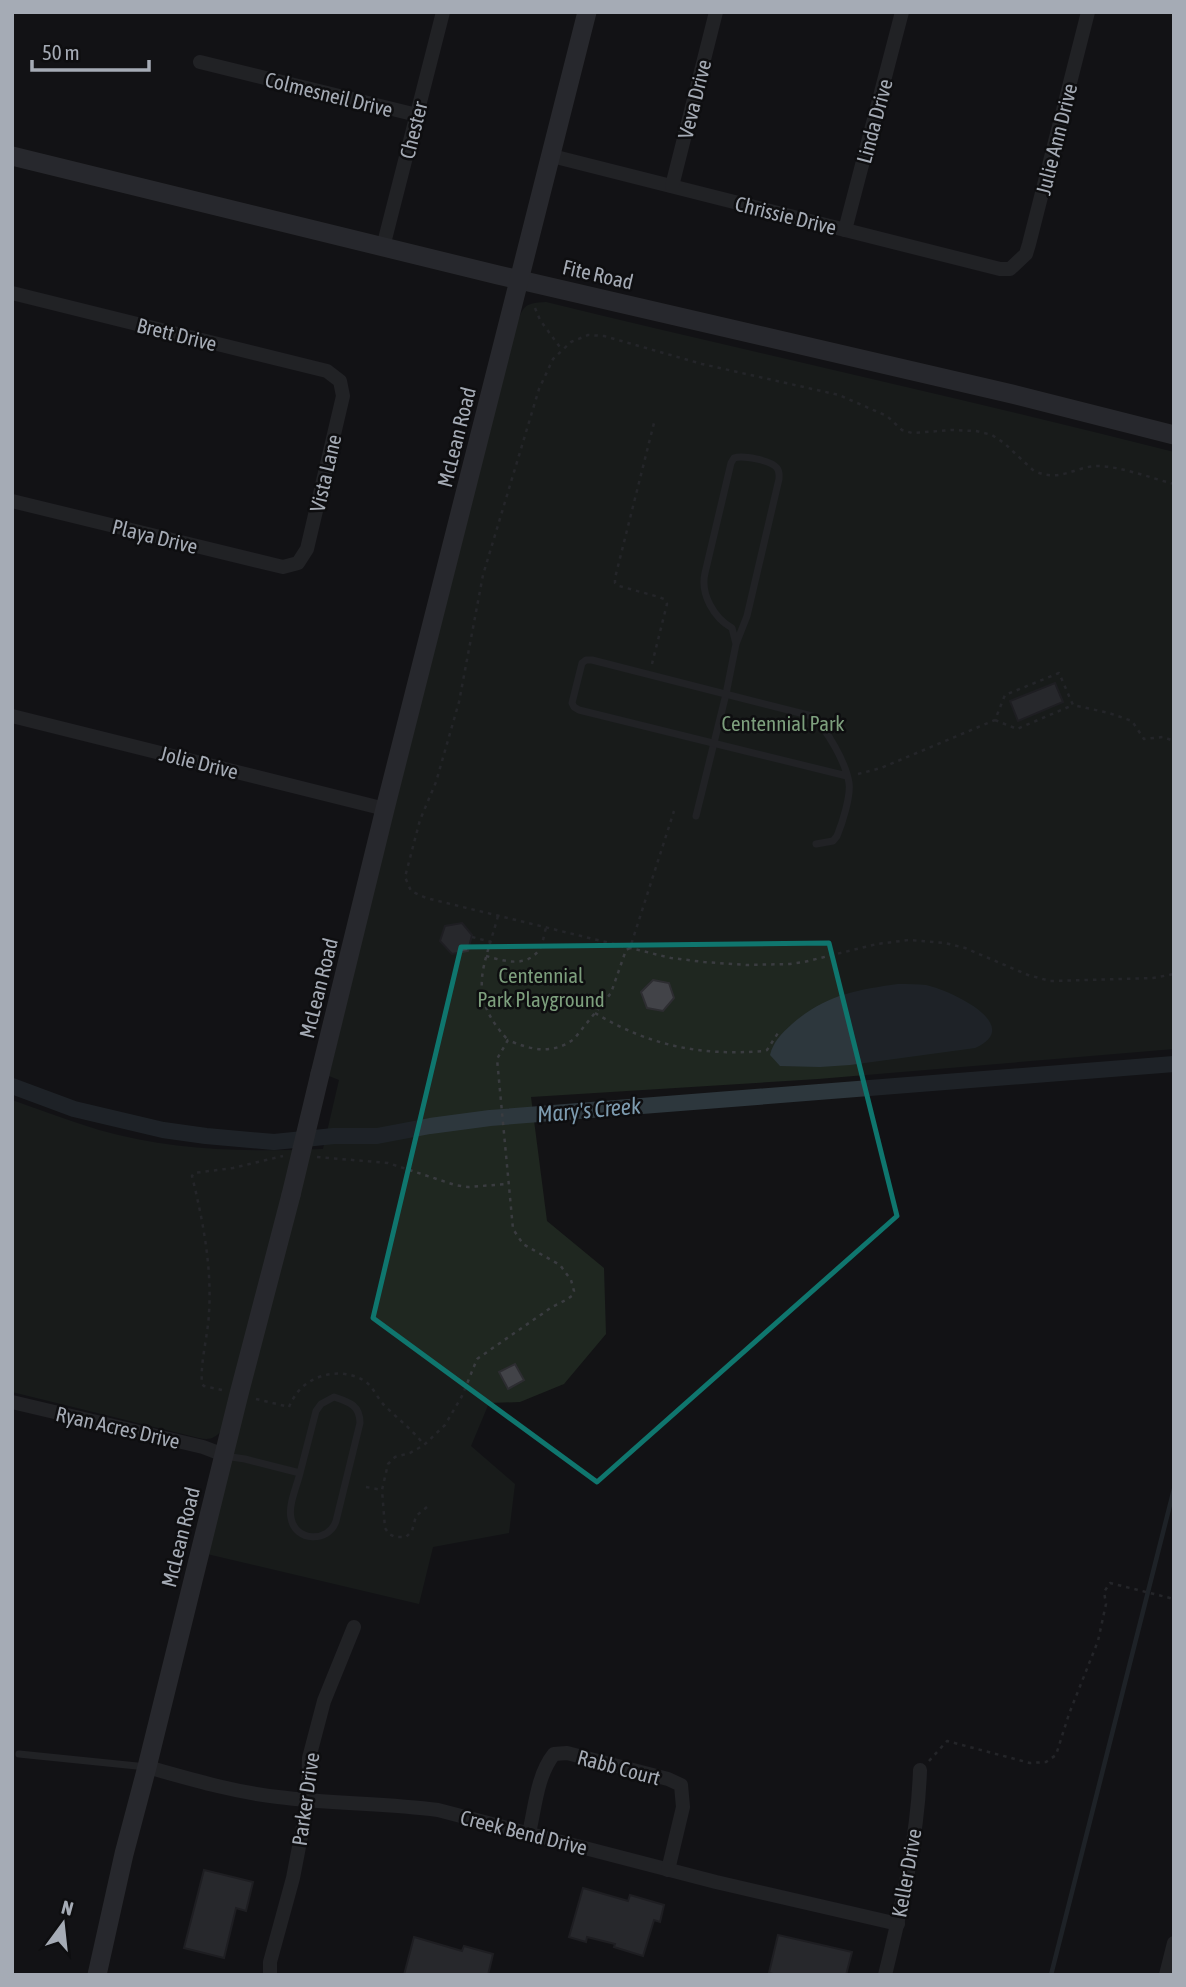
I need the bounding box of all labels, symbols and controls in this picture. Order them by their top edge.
scale bar [32,28,149,72]
text: 50 m [42,40,80,64]
street label: Veva Drive [673,57,715,141]
street label: Colmesneil Drive [263,67,395,121]
street label: Linda Drive [851,76,897,166]
street label: Julie Ann Drive [1031,81,1081,197]
street label: Chester [394,98,432,161]
street label: Chrissie Drive [733,191,839,239]
street label: Fite Road [560,254,636,294]
street label: Brett Drive [135,313,219,355]
street label: McLean Road [432,384,480,490]
street label: Vista Lane [304,432,346,514]
street label: Playa Drive [110,514,200,558]
park label: Centennial Park [721,711,845,735]
street label: Jolie Drive [157,741,241,783]
street label: McLean Road [294,935,342,1041]
park label: Centennial Park Playground [477,963,605,1011]
water label: Mary's Creek [536,1092,643,1128]
street label: Ryan Acres Drive [54,1401,182,1453]
street label: McLean Road [156,1484,204,1590]
street label: Rabb Court [575,1744,663,1790]
street label: Parker Drive [287,1751,323,1847]
street label: Creek Bend Drive [458,1805,590,1859]
street label: Keller Drive [886,1827,926,1919]
north arrow [28,1889,98,1959]
text: N [59,1896,76,1920]

